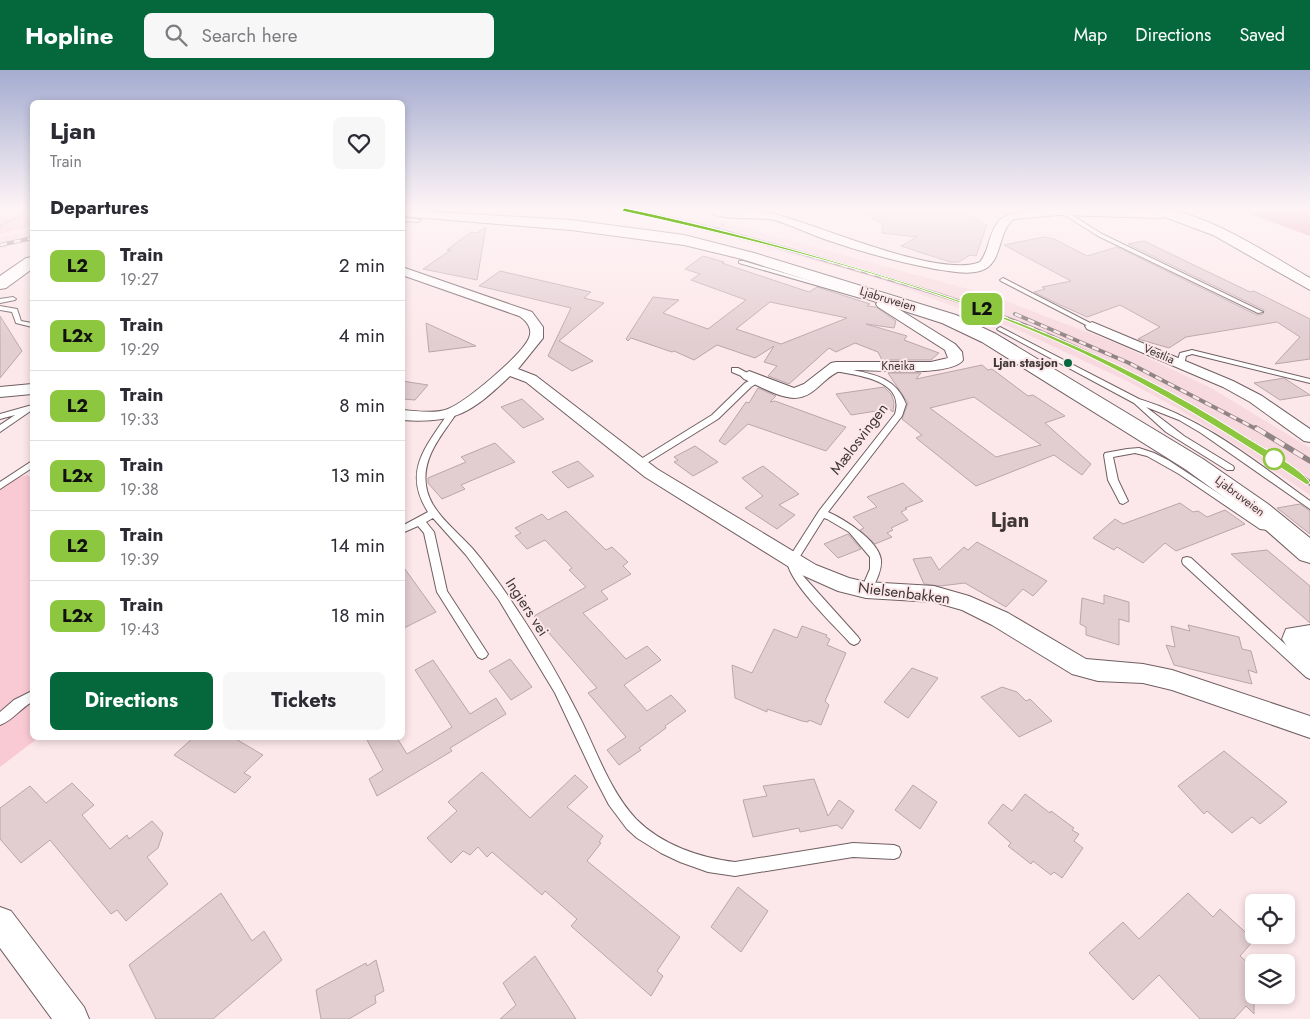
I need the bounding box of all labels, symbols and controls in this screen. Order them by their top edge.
search box [144,13,494,58]
text: Hopline [25,18,114,53]
icon: search [162,21,190,49]
text: Search here [202,22,298,49]
text: Map [1074,22,1107,48]
text: Directions [1135,22,1211,48]
text: Saved [1239,22,1285,48]
text: Ljan [50,113,96,148]
button: heart [333,117,385,169]
text: Train [50,150,82,173]
text: Departures [50,194,149,221]
text: Train [120,241,163,268]
text: 2 min [339,252,385,279]
text: L2 [67,253,88,279]
text: 19:27 [120,268,159,291]
street label: Ljabruveien [857,282,919,316]
line badge: L2 [960,293,1004,325]
text: L2 [971,296,993,322]
text: Train [120,311,163,338]
text: 4 min [338,322,385,349]
text: L2x [62,323,93,349]
text: 19:29 [120,338,160,361]
street label: Vestlia [1141,339,1178,369]
place label: Ljan stasjon [993,354,1058,372]
street label: Kneika [881,357,915,375]
marker: Ljan stasjon [1062,357,1074,369]
text: Train [120,381,163,408]
text: 8 min [339,392,385,419]
text: L2 [67,393,88,419]
street label: Mælosvingen [825,399,893,479]
text: 19:33 [120,408,159,431]
unlabelled marker [1263,448,1285,470]
text: Train [120,451,163,478]
text: 13 min [331,462,385,489]
text: L2x [62,463,93,489]
street label: Ljabruveien [1211,471,1269,521]
text: 19:38 [120,478,159,501]
district label: Ljan [991,506,1029,535]
text: Train [120,521,163,548]
text: 14 min [330,532,385,559]
text: L2 [67,533,88,559]
text: 19:39 [120,548,159,571]
street label: Ingiers vei [500,574,554,640]
street label: Nielsenbakken [857,576,951,610]
text: Train [120,591,163,618]
text: 18 min [331,602,385,629]
text: L2x [62,603,93,629]
text: 19:43 [120,618,159,641]
button: Directions [50,672,213,730]
button: Tickets [223,672,385,730]
map controls [1245,894,1295,1004]
button: locate [1245,894,1295,944]
button: layers [1245,954,1295,1004]

